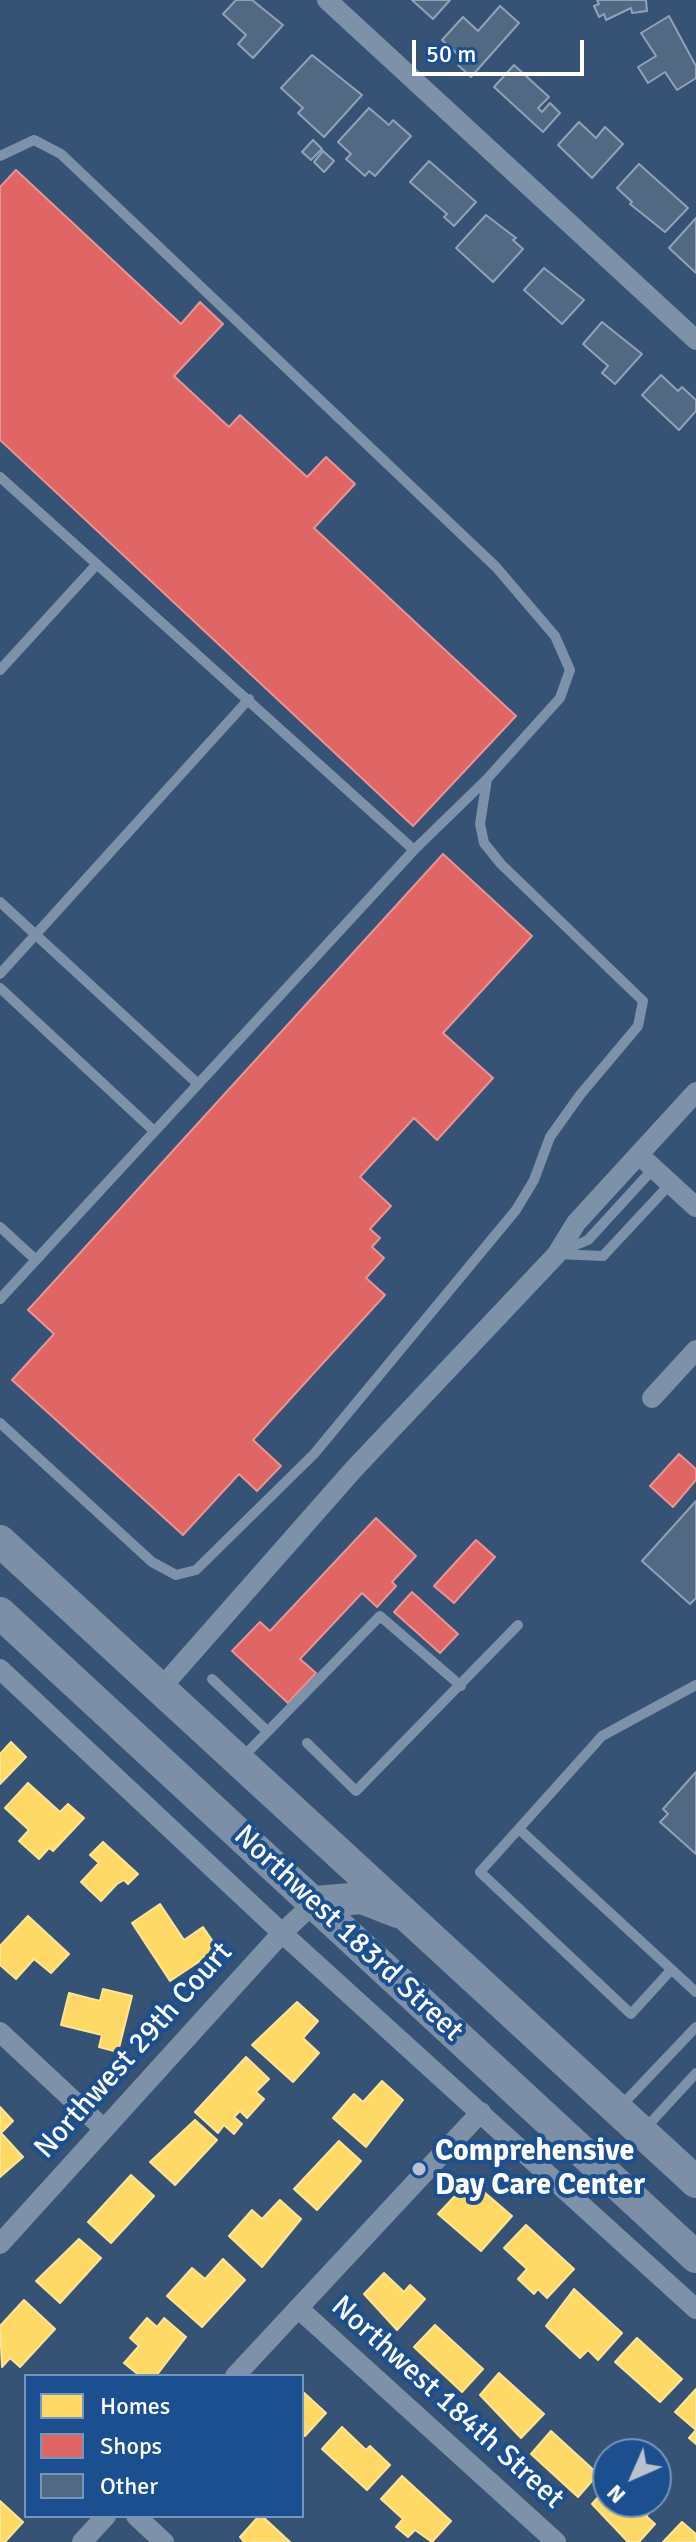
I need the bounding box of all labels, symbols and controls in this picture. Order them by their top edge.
scale bar [416,24,588,74]
text: 50 m [426,39,476,69]
street label: Northwest 183rd Street [226,1818,470,2050]
street label: Northwest 29th Court [27,1935,241,2167]
place label: Comprehensive Day Care Center [435,2134,645,2204]
marker: Comprehensive Day Care Center [410,2160,428,2178]
street label: Northwest 184th Street [323,2289,571,2517]
legend [24,2374,304,2518]
text: Homes [100,2391,170,2421]
text: Shops [100,2431,162,2461]
north arrow [592,2438,672,2518]
text: Other [100,2471,158,2501]
text: N [601,2479,631,2509]

